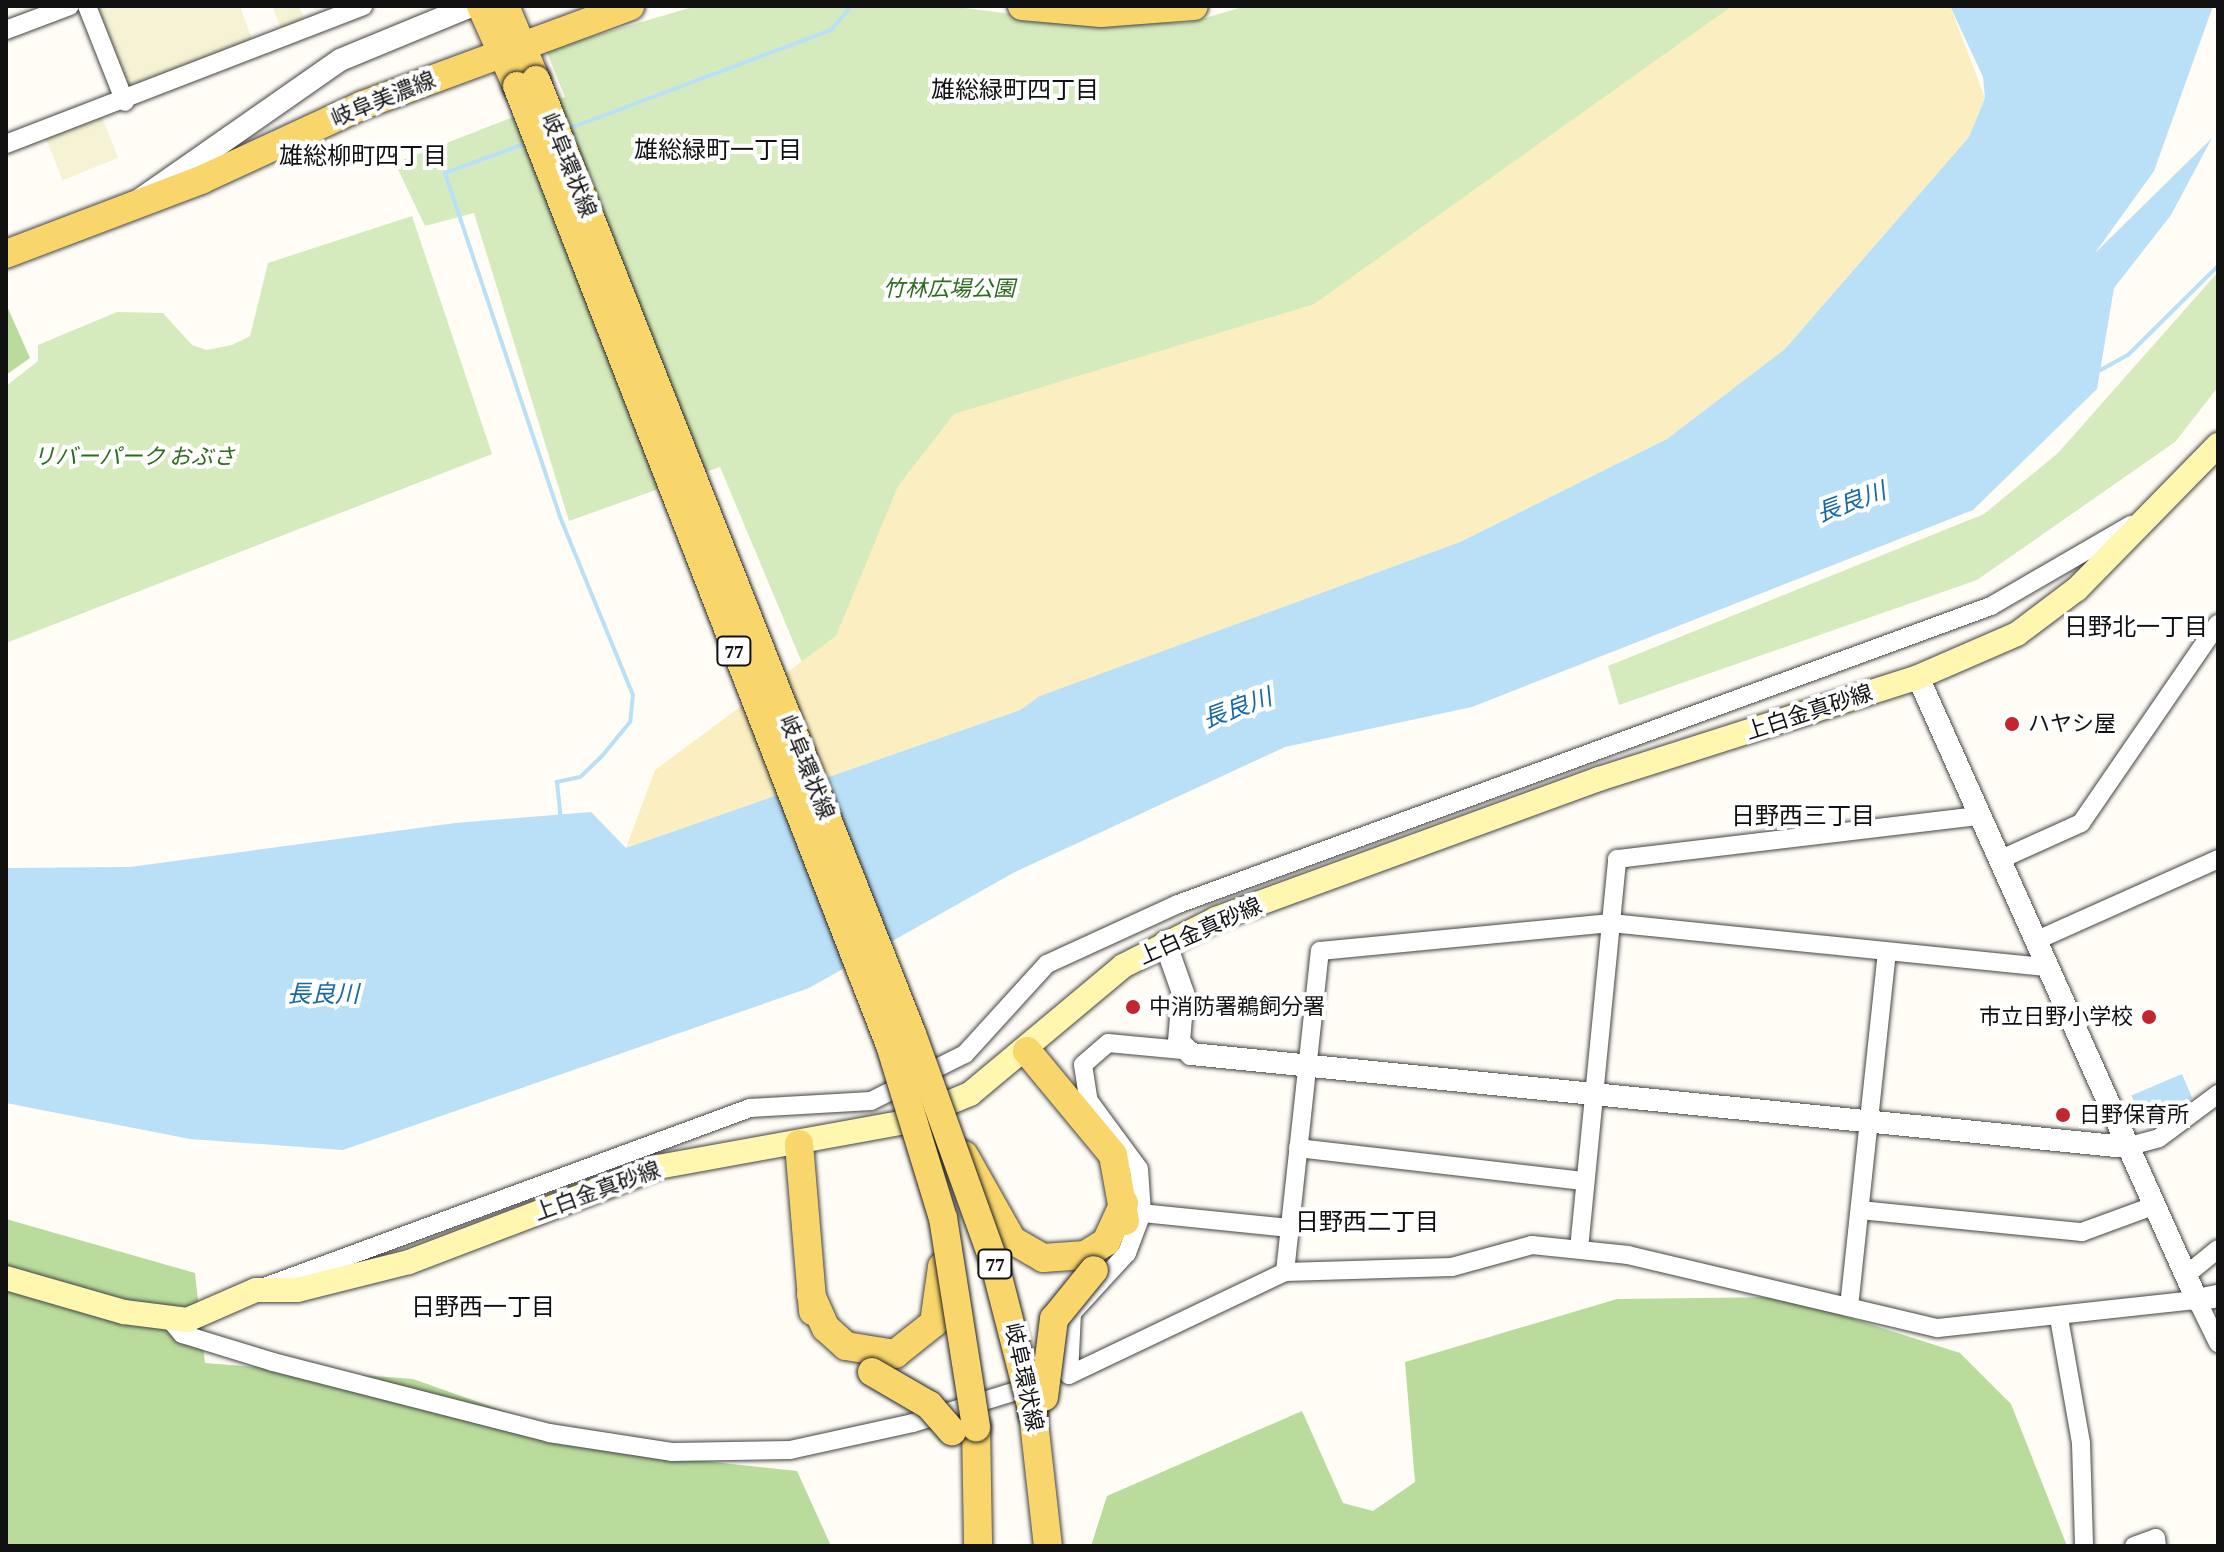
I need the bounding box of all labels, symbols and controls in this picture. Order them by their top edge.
street label: 岐阜美濃線 [327,66,439,132]
district label: 雄総緑町四丁目 [931,76,1099,104]
street label: 岐阜環状線 [536,109,602,221]
district label: 雄総緑町一丁目 [634,136,802,164]
district label: 雄総柳町四丁目 [279,142,447,170]
park label: 竹林広場公園 [883,276,1015,302]
park label: リバーパーク おぶさ [33,444,235,470]
water label: 長良川 [1812,476,1890,528]
district label: 日野北一丁目 [2064,613,2208,641]
road number: 77 [716,635,752,667]
street label: 上白金真砂線 [1742,679,1876,745]
water label: 長良川 [1198,682,1276,734]
street label: 岐阜環状線 [774,711,840,823]
place label: ハヤシ屋 [2028,711,2116,737]
marker: ハヤシ屋 [2003,715,2021,733]
district label: 日野西三丁目 [1731,802,1875,830]
street label: 上白金真砂線 [1134,892,1266,970]
water label: 長良川 [287,980,359,1008]
place label: 中消防署鵜飼分署 [1149,994,1325,1020]
marker: 中消防署鵜飼分署 [1124,998,1142,1016]
place label: 市立日野小学校 [1979,1004,2133,1030]
marker: 市立日野小学校 [2140,1008,2158,1026]
place label: 日野保育所 [2079,1102,2189,1128]
marker: 日野保育所 [2054,1106,2072,1124]
street label: 上白金真砂線 [530,1156,664,1226]
district label: 日野西二丁目 [1295,1208,1439,1236]
road number: 77 [977,1248,1013,1280]
district label: 日野西一丁目 [411,1293,555,1321]
street label: 岐阜環状線 [1000,1320,1048,1434]

